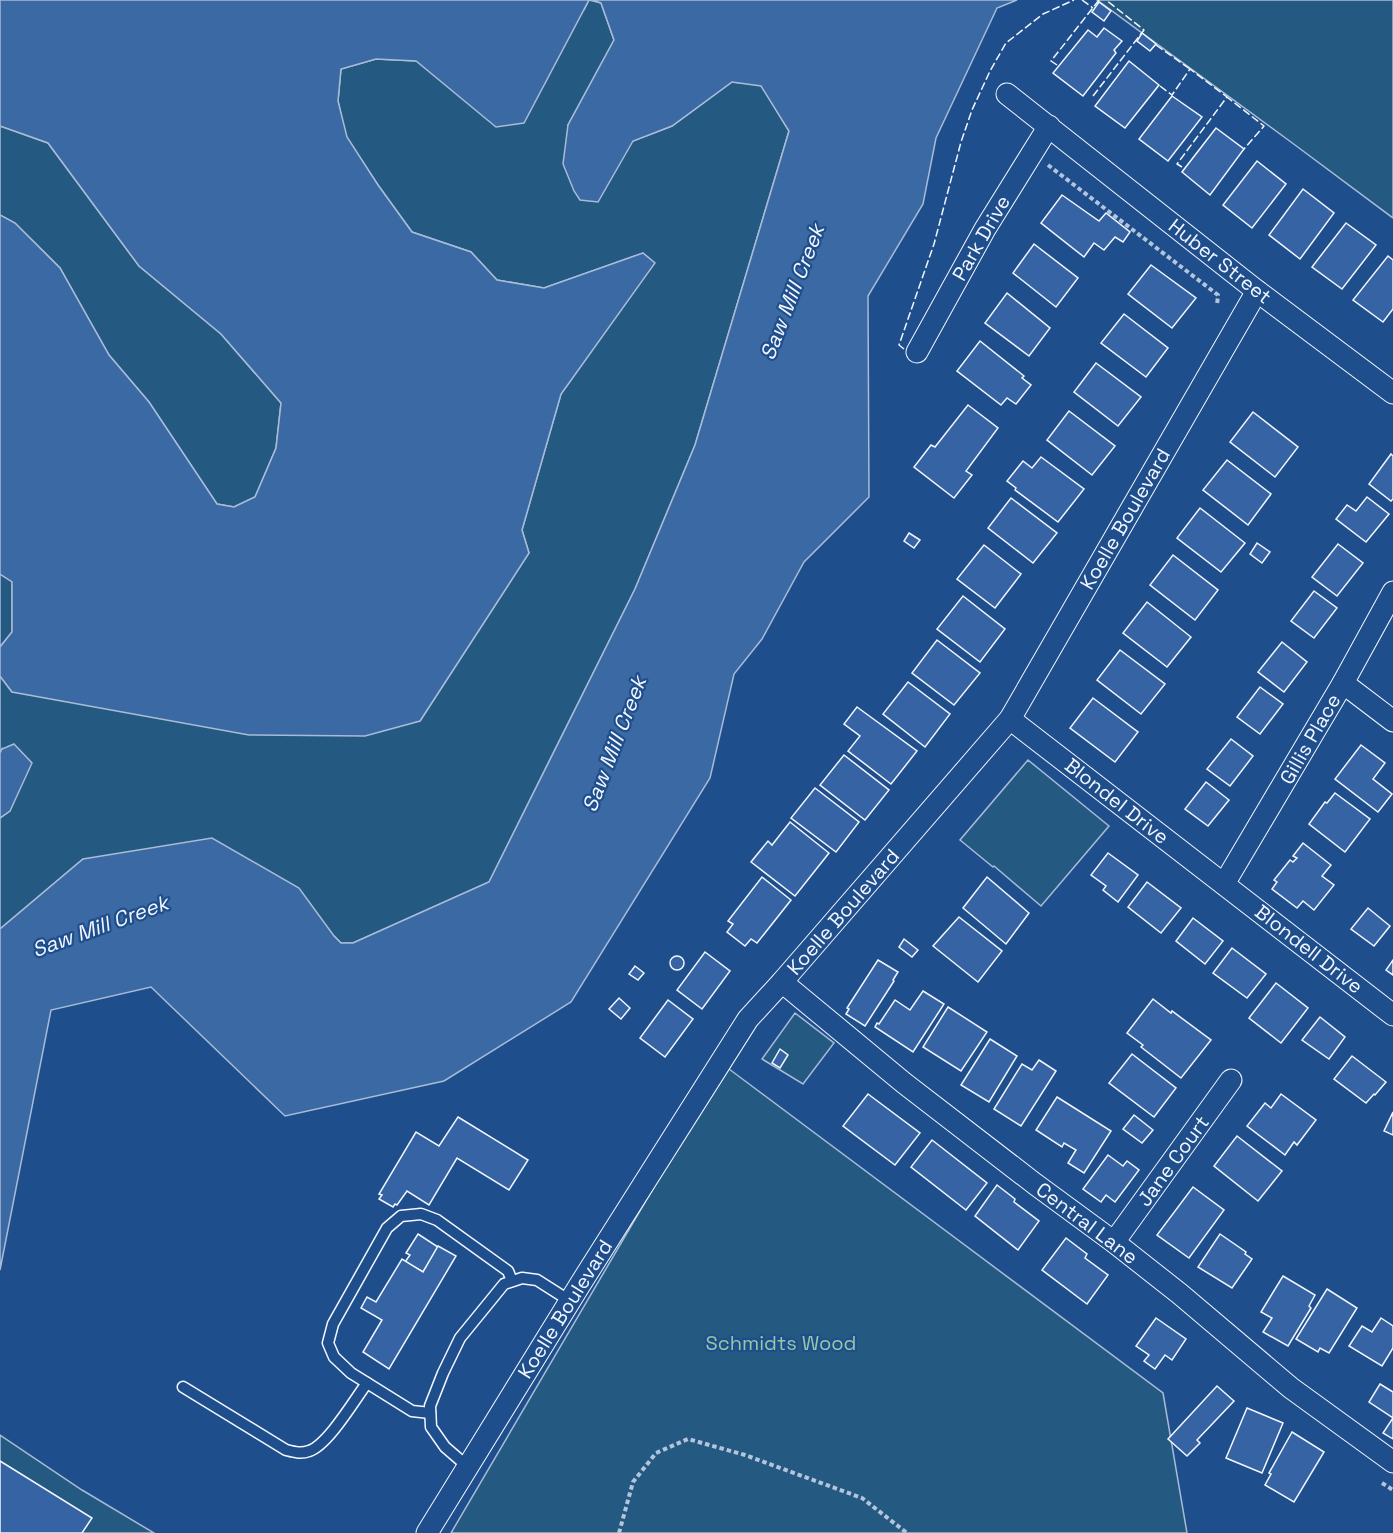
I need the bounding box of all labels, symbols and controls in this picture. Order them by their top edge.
street label: Park Drive [946,191,1016,285]
street label: Huber Street [1163,213,1277,309]
water label: Saw Mill Creek [754,218,831,364]
street label: Koelle Boulevard [1074,444,1176,594]
water label: Saw Mill Creek [576,670,653,816]
street label: Gillis Place [1274,689,1346,789]
street label: Blondel Drive [1060,752,1174,850]
street label: Koelle Boulevard [781,843,905,981]
water label: Saw Mill Creek [28,888,174,963]
street label: Blondell Drive [1250,899,1368,999]
street label: Jane Court [1131,1110,1215,1212]
street label: Central Lane [1031,1176,1143,1270]
street label: Koelle Boulevard [512,1235,618,1383]
park label: Schmidts Wood [705,1330,857,1356]

